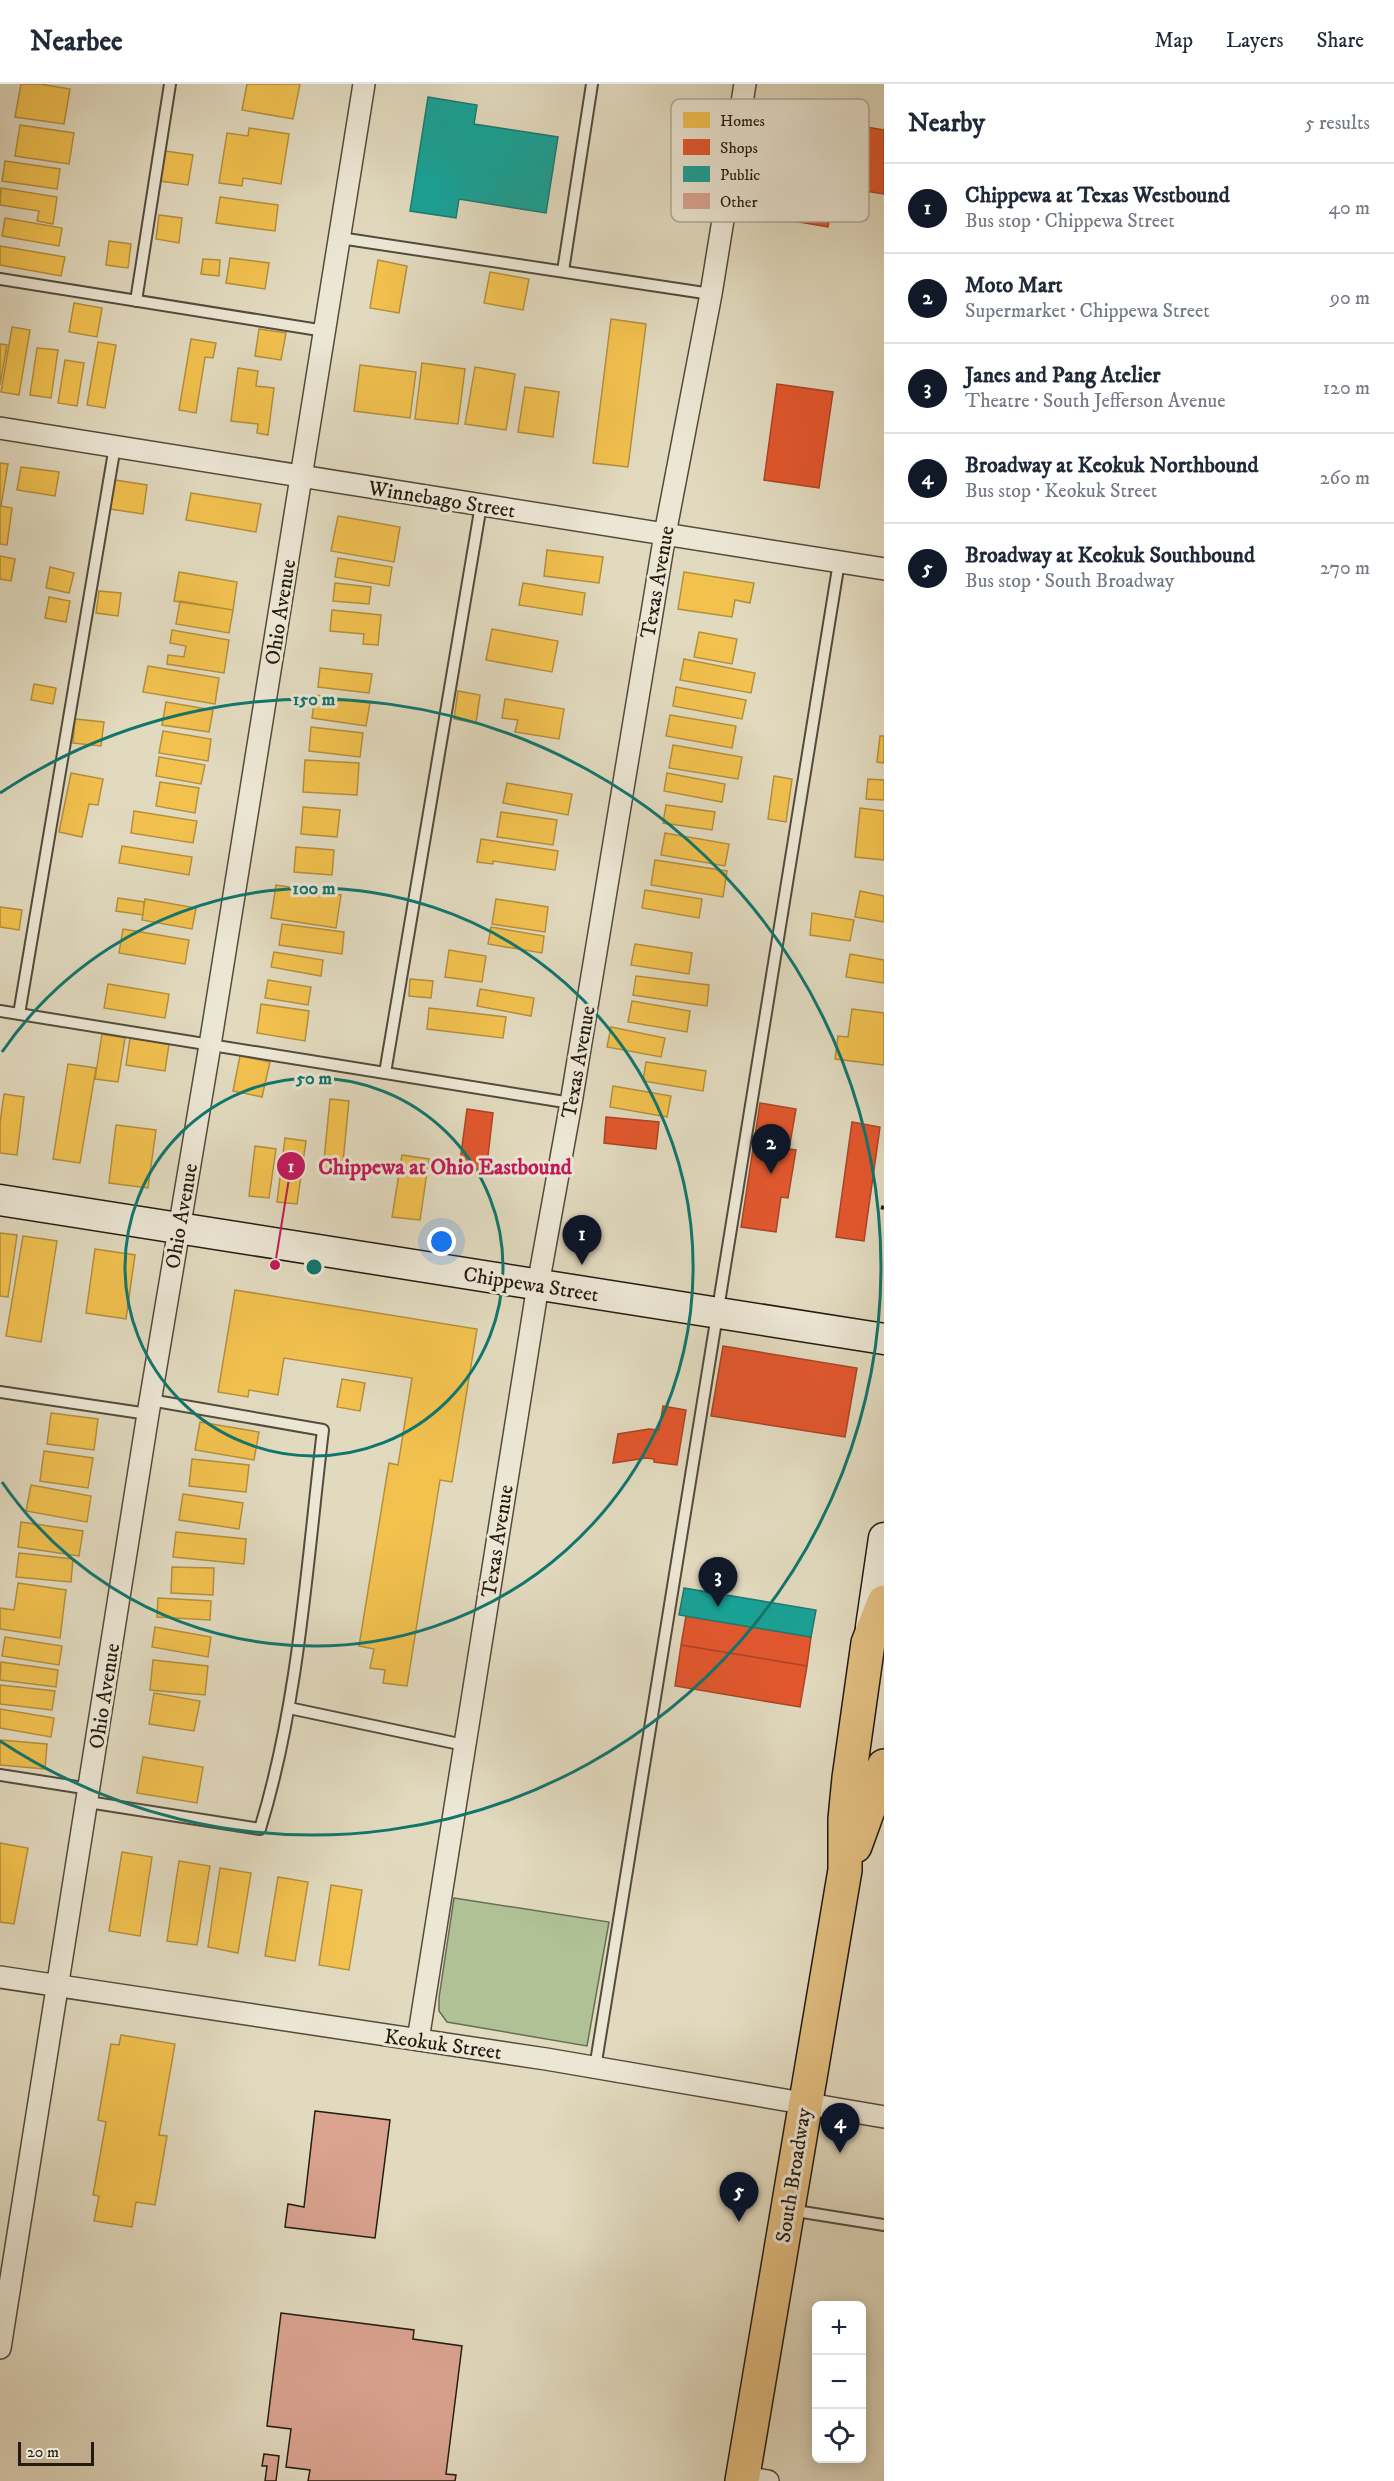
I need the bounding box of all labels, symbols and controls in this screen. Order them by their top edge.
text: Nearbee [30,24,123,59]
text: Map [1154,28,1193,54]
text: Layers [1226,28,1284,54]
text: Share [1317,28,1364,54]
legend [671,99,869,222]
text: Nearby [908,107,985,140]
text: Homes [720,111,765,131]
text: 5 results [1305,111,1370,136]
text: Shops [720,138,758,158]
text: Public [720,165,760,185]
text: Chippewa at Texas Westbound [965,182,1230,209]
text: Other [720,192,757,212]
text: 1 [924,196,931,221]
text: 40 m [1328,196,1370,221]
text: Bus stop · Chippewa Street [965,209,1175,234]
text: Moto Mart [965,272,1063,299]
text: 2 [923,286,932,311]
text: 90 m [1330,286,1370,311]
text: Supermarket · Chippewa Street [965,299,1210,324]
text: Janes and Pang Atelier [965,362,1161,389]
text: 3 [924,376,931,401]
text: 120 m [1323,376,1370,401]
text: Theatre · South Jefferson Avenue [965,389,1226,414]
text: Broadway at Keokuk Northbound [965,452,1259,479]
text: 4 [922,466,933,491]
text: 260 m [1320,466,1370,491]
street label: Winnebago Street [365,475,518,524]
text: Bus stop · Keokuk Street [965,479,1157,504]
street label: Texas Avenue [635,524,681,640]
text: Broadway at Keokuk Southbound [965,542,1255,569]
text: 5 [923,556,932,581]
text: 270 m [1320,556,1370,581]
street label: Ohio Avenue [260,557,302,667]
text: Bus stop · South Broadway [965,569,1174,594]
text: 150 m [293,689,336,711]
text: 100 m [292,878,336,900]
street label: Texas Avenue [556,1004,602,1120]
text: 50 m [295,1068,332,1090]
pin: 2 [752,1124,790,1174]
callout: Chippewa at Ohio Eastbound [276,1146,584,1186]
text: Chippewa at Ohio Eastbound [318,1154,573,1181]
text: 1 [288,1156,295,1178]
street label: Ohio Avenue [160,1161,204,1271]
pin: 1 [562,1216,602,1265]
your location [427,1227,456,1256]
centre of rings [304,1257,324,1277]
street label: Chippewa Street [461,1261,601,1309]
street label: Texas Avenue [476,1483,520,1599]
pin: 3 [698,1558,738,1607]
street label: Ohio Avenue [84,1641,126,1751]
street label: Keokuk Street [382,2024,504,2066]
pin: 4 [820,2104,860,2153]
street label: South Broadway [770,2105,818,2245]
pin: 5 [720,2172,758,2222]
map controls [812,2301,866,2463]
button: + [812,2301,866,2355]
button: − [812,2355,866,2409]
button: locate [812,2409,866,2463]
scale bar [18,2439,94,2466]
text: 20 m [27,2442,59,2462]

